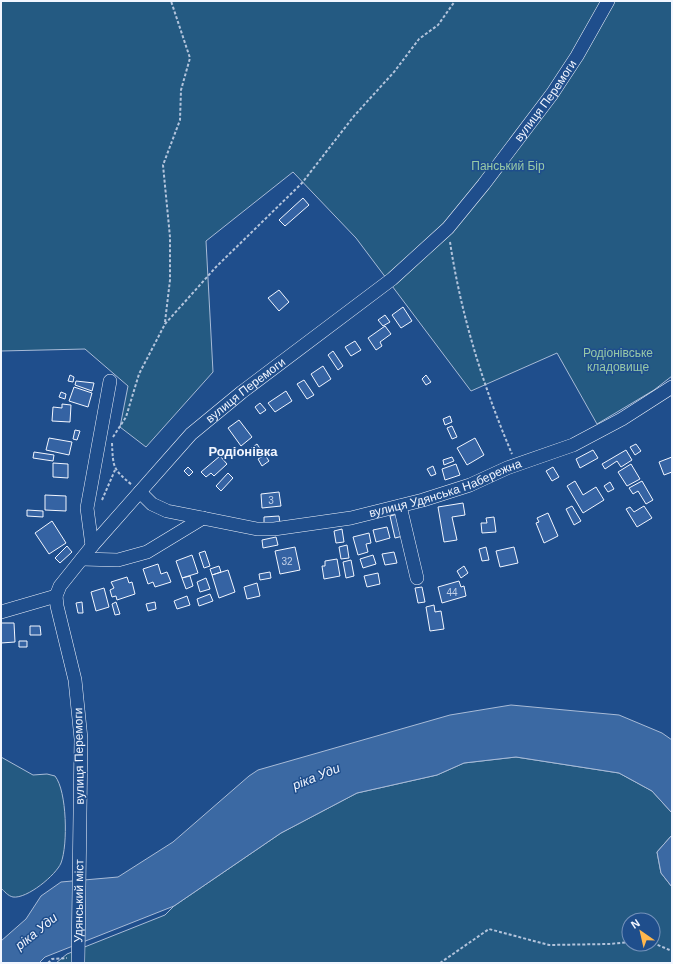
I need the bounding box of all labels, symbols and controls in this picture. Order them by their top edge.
street label: вулиця Перемоги [512,57,579,144]
park label: Панський Бір [471,159,545,173]
park label: Родіонівське кладовище [583,346,653,374]
street label: вулиця Перемоги [203,355,288,426]
district label: Родіонівка [208,444,278,459]
street label: вулиця Удянська Набережна [367,456,524,520]
house number: 3 [268,495,274,506]
house number: 32 [281,556,293,567]
house number: 44 [446,587,458,598]
street label: вулиця Перемоги [71,707,87,805]
water label: ріка Уди [289,760,342,793]
street label: Удянський міст [71,859,86,943]
water label: ріка Уди [12,910,60,953]
north arrow [621,912,661,952]
text: N [629,916,642,931]

